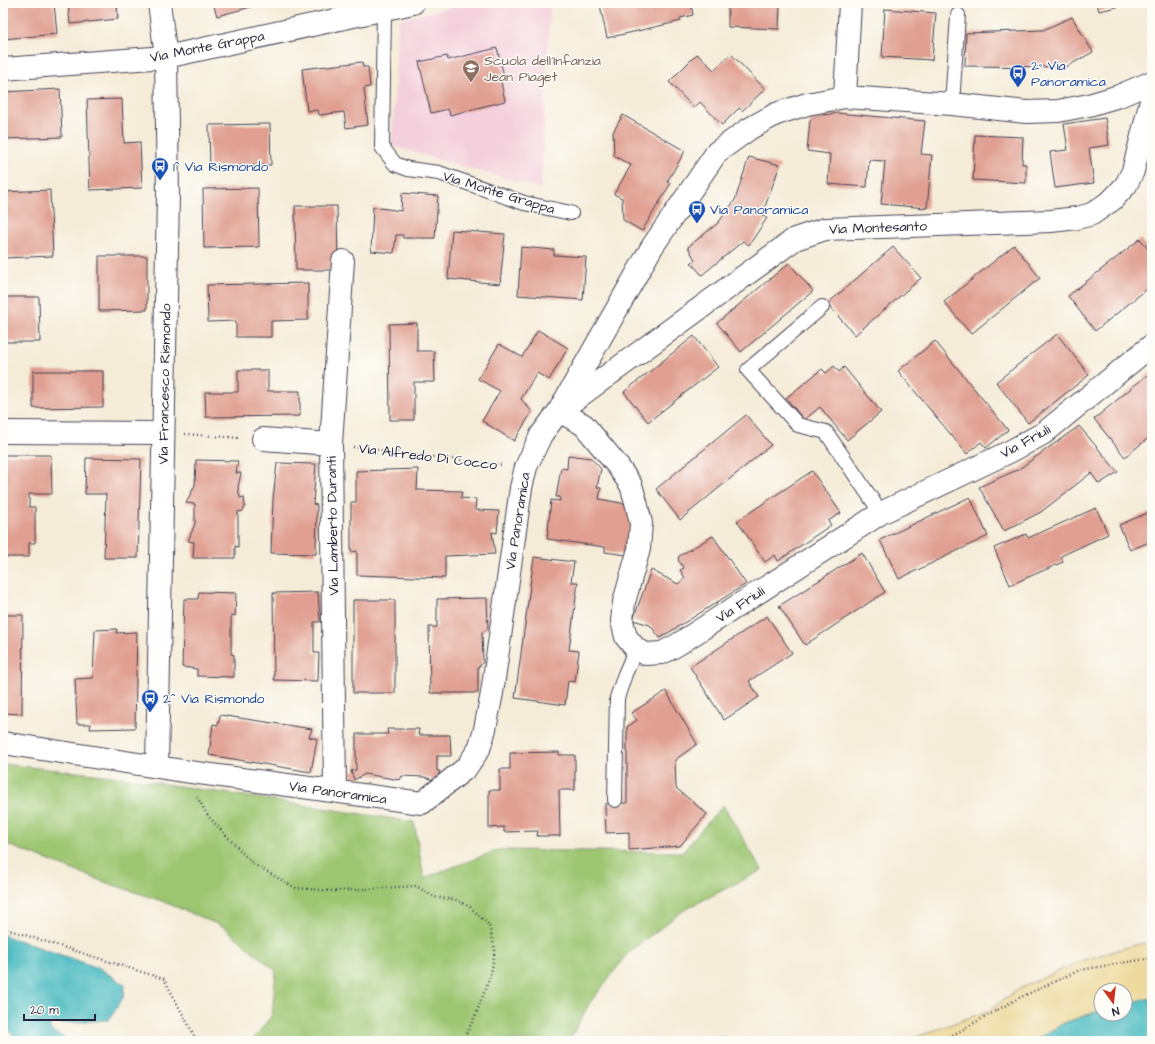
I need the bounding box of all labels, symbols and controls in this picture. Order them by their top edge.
street label: Via Monte Grappa [148,26,266,68]
place label: Scuola dell'Infanzia Jean Piaget [484,51,601,87]
place label: 2° Via Panoramica [1031,56,1106,92]
school or university icon: Scuola dell'Infanzia Jean Piaget [461,58,481,83]
bus stop icon: 2° Via Panoramica [1008,63,1028,88]
bus stop icon: 1^ Via Rismondo [150,156,170,181]
place label: 1^ Via Rismondo [173,157,268,177]
street label: Via Monte Grappa [440,166,557,220]
bus stop icon: Via Panoramica [687,199,707,224]
place label: Via Panoramica [710,200,808,220]
street label: Via Montesanto [829,216,927,240]
street label: Via Francesco Rismondo [154,303,176,465]
street label: Via Friuli [997,420,1054,464]
street label: Via Alfredo Di Cocco [358,439,498,475]
street label: Via Lamberto Duranti [322,456,344,596]
street label: Via Panoramica [500,471,536,571]
street label: Via Friuli [712,582,769,628]
bus stop icon: 2^ Via Rismondo [140,688,160,713]
place label: 2^ Via Rismondo [163,689,265,709]
street label: Via Panoramica [288,776,388,810]
north arrow [1093,982,1133,1022]
scale bar [24,996,95,1022]
text: 20 m [30,1002,59,1019]
text: N [1110,1003,1121,1019]

